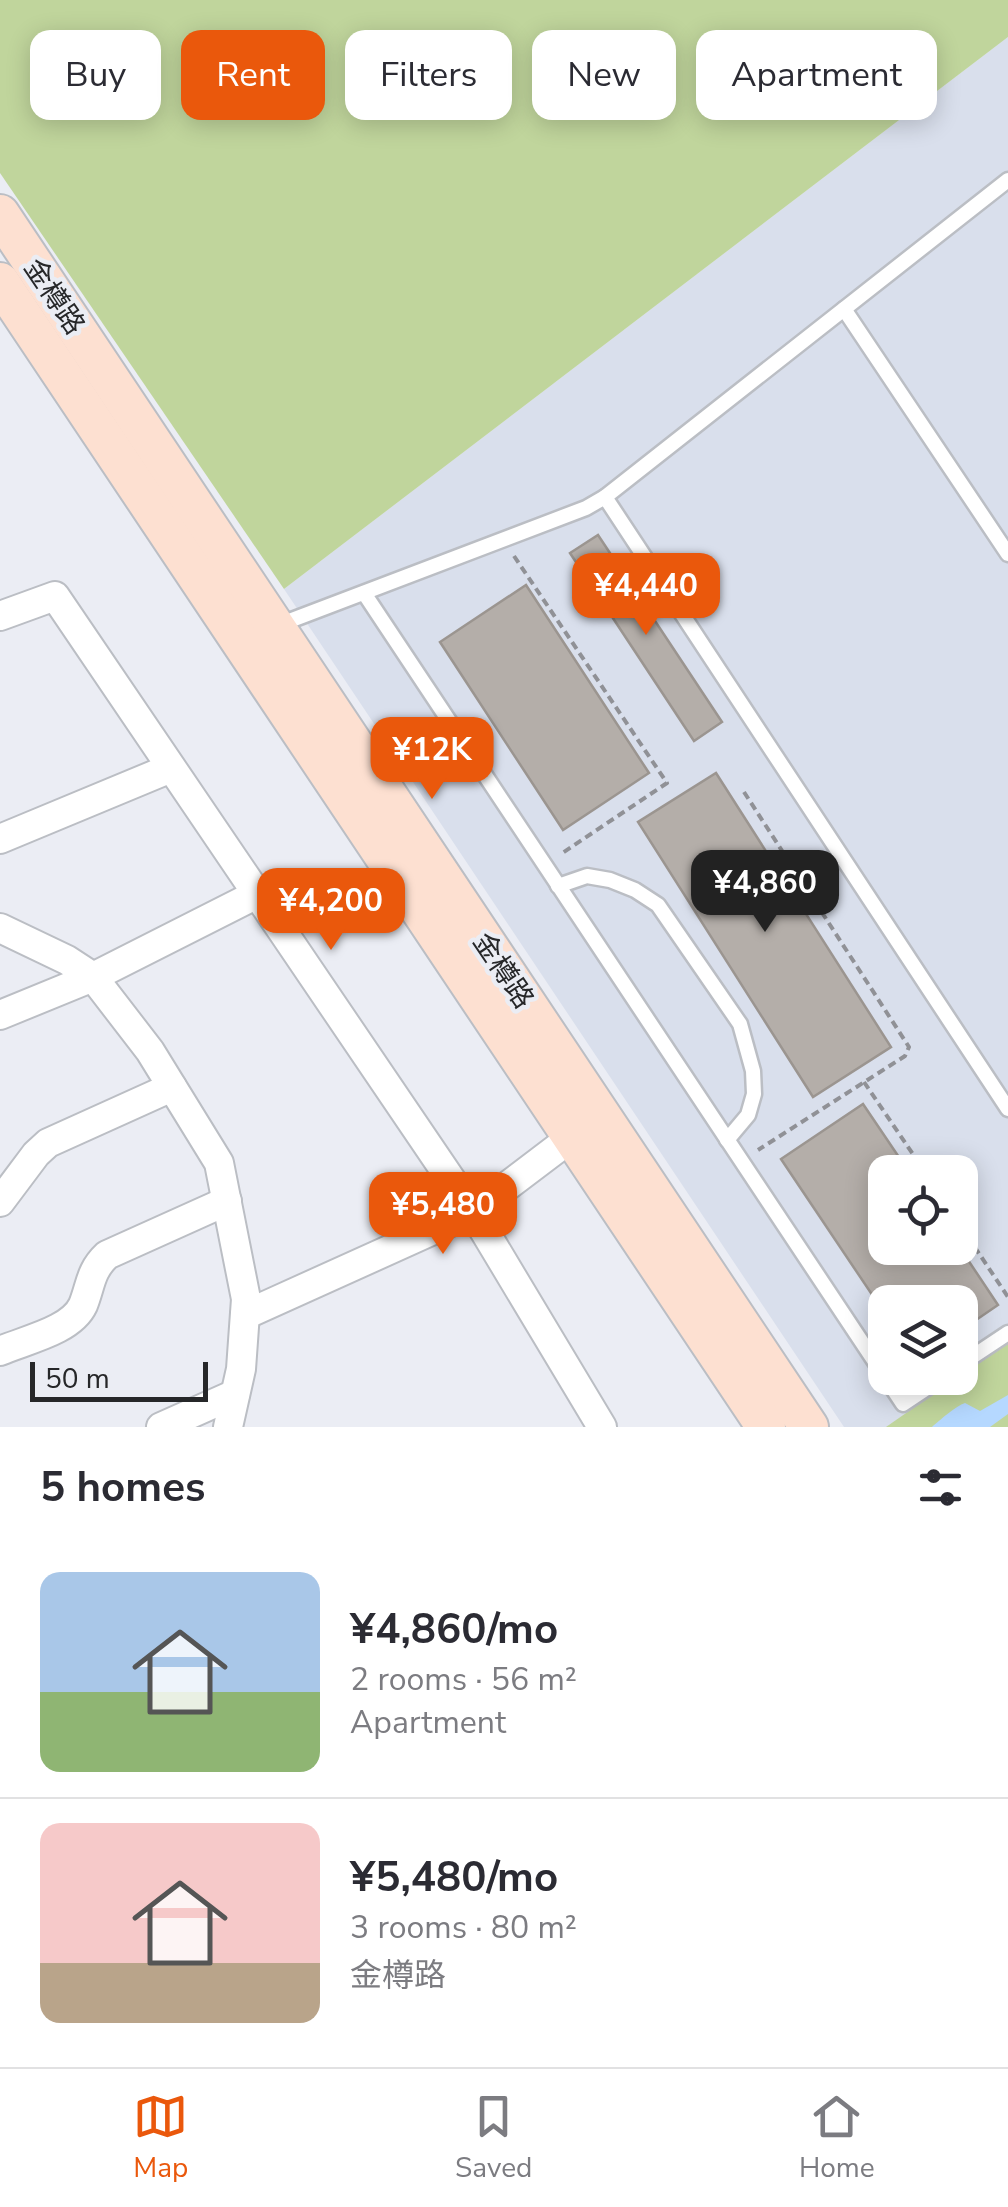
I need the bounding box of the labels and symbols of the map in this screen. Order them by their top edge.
street label: 金樽路 [15,251,93,342]
pin: ¥4,440 [565,553,727,638]
pin: ¥12K [373,717,491,802]
pin: ¥4,860 [684,850,846,935]
pin: ¥4,200 [250,868,412,953]
street label: 金樽路 [464,925,542,1016]
pin: ¥5,480 [362,1172,524,1257]
scale bar [30,1357,208,1402]

